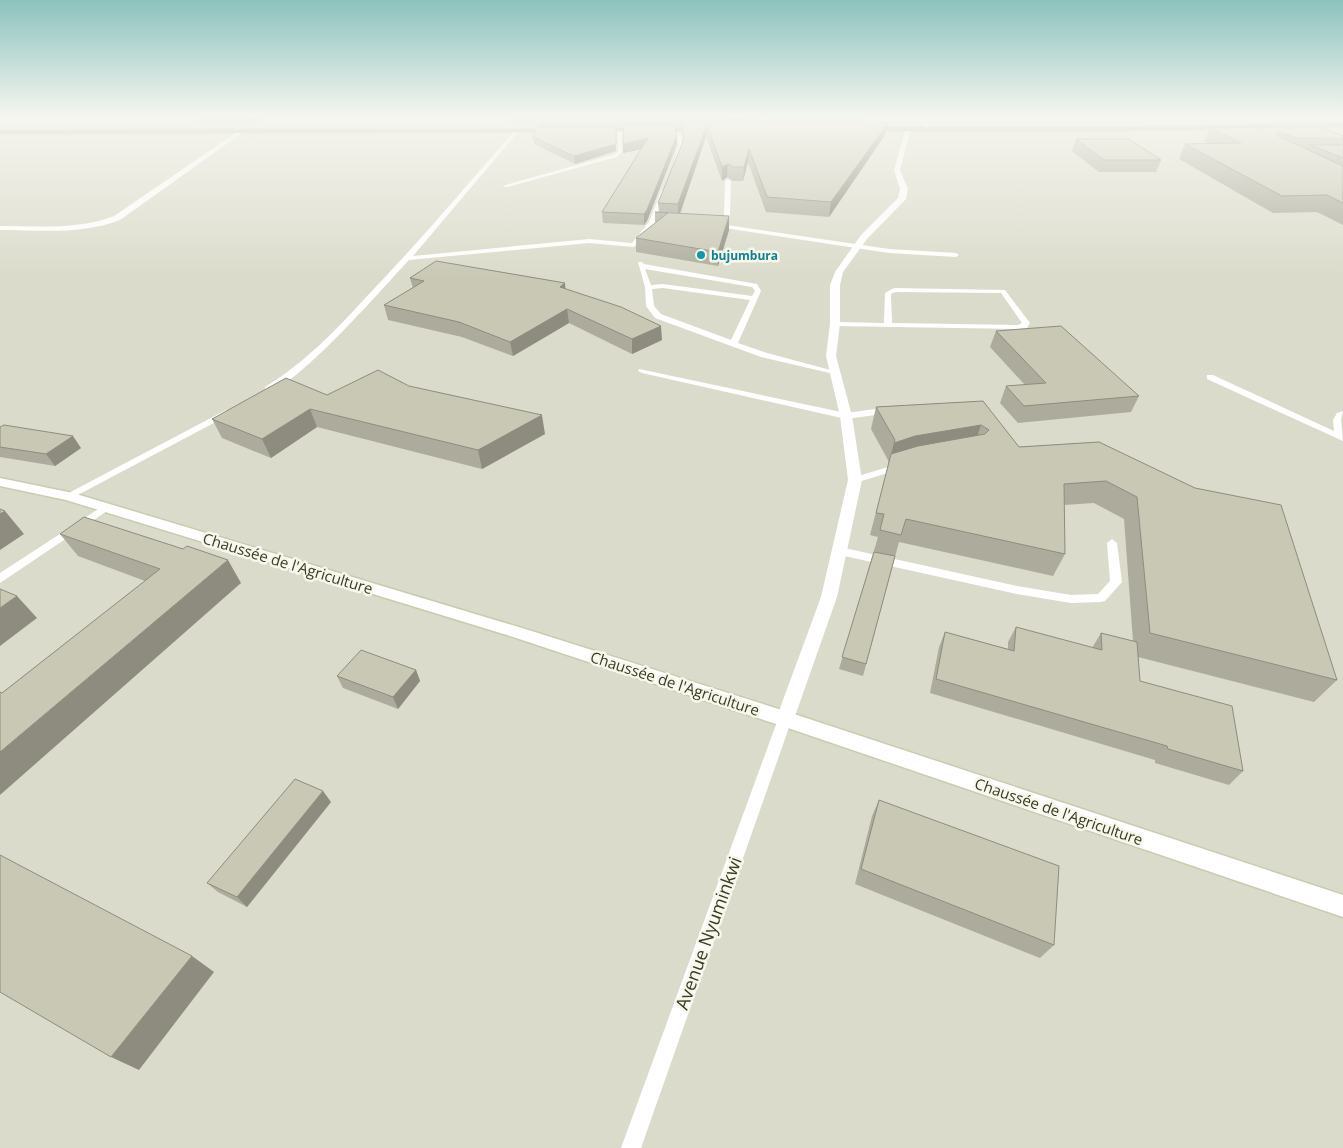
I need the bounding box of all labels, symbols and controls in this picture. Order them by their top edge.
place label: bujumbura [711,247,778,264]
marker: bujumbura [695,249,707,261]
street label: Chaussée de l'Agriculture [201,528,375,598]
street label: Chaussée de l'Agriculture [588,646,762,720]
street label: Chaussée de l'Agriculture [972,773,1146,849]
street label: Avenue Nyuminkwi [669,853,747,1013]

